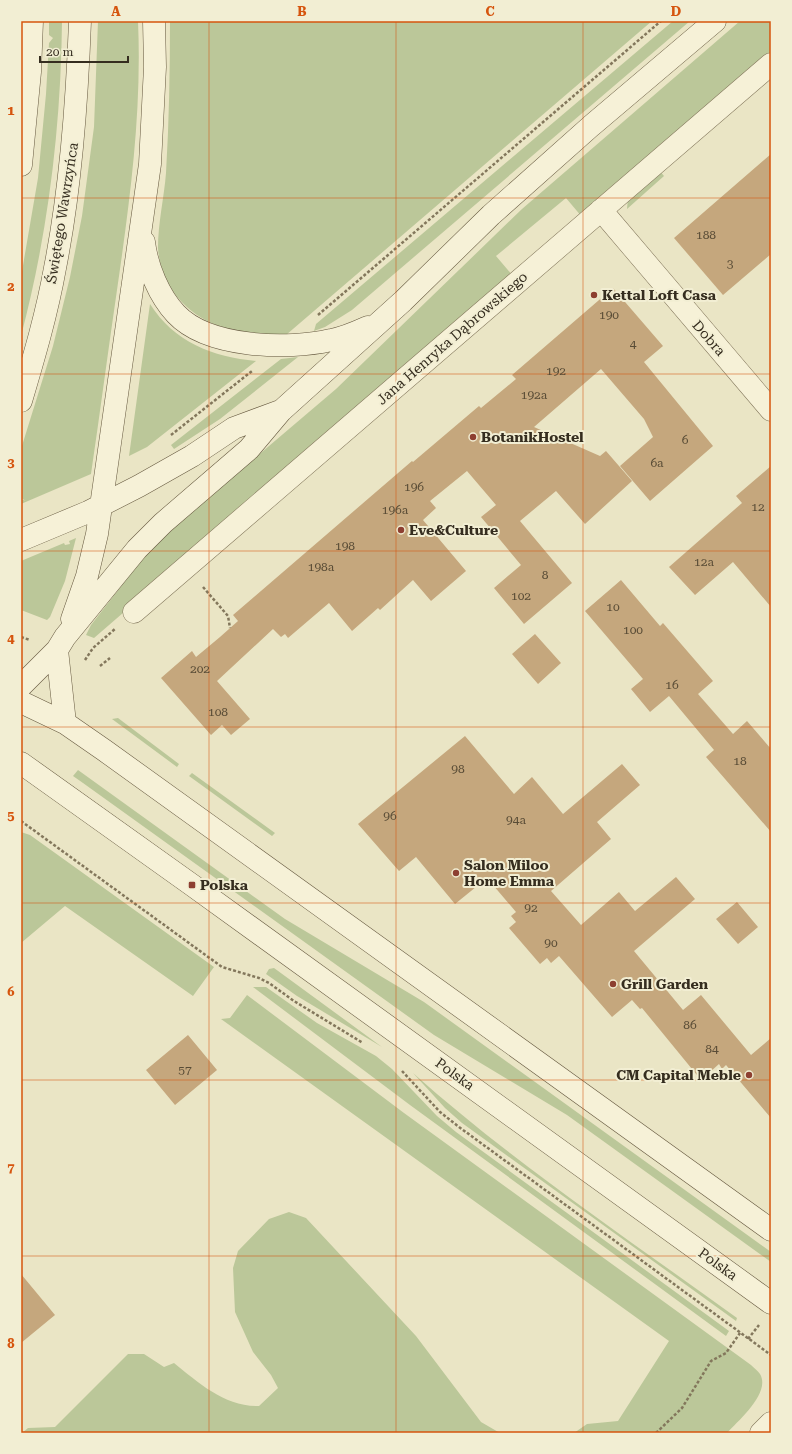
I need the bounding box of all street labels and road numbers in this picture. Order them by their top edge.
street label: Świętego Wawrzyńca [43,141,81,285]
street label: Jana Henryka Dąbrowskiego [374,268,530,408]
street label: Dobra [689,317,729,359]
street label: Polska [432,1055,478,1094]
street label: Polska [695,1245,741,1284]

